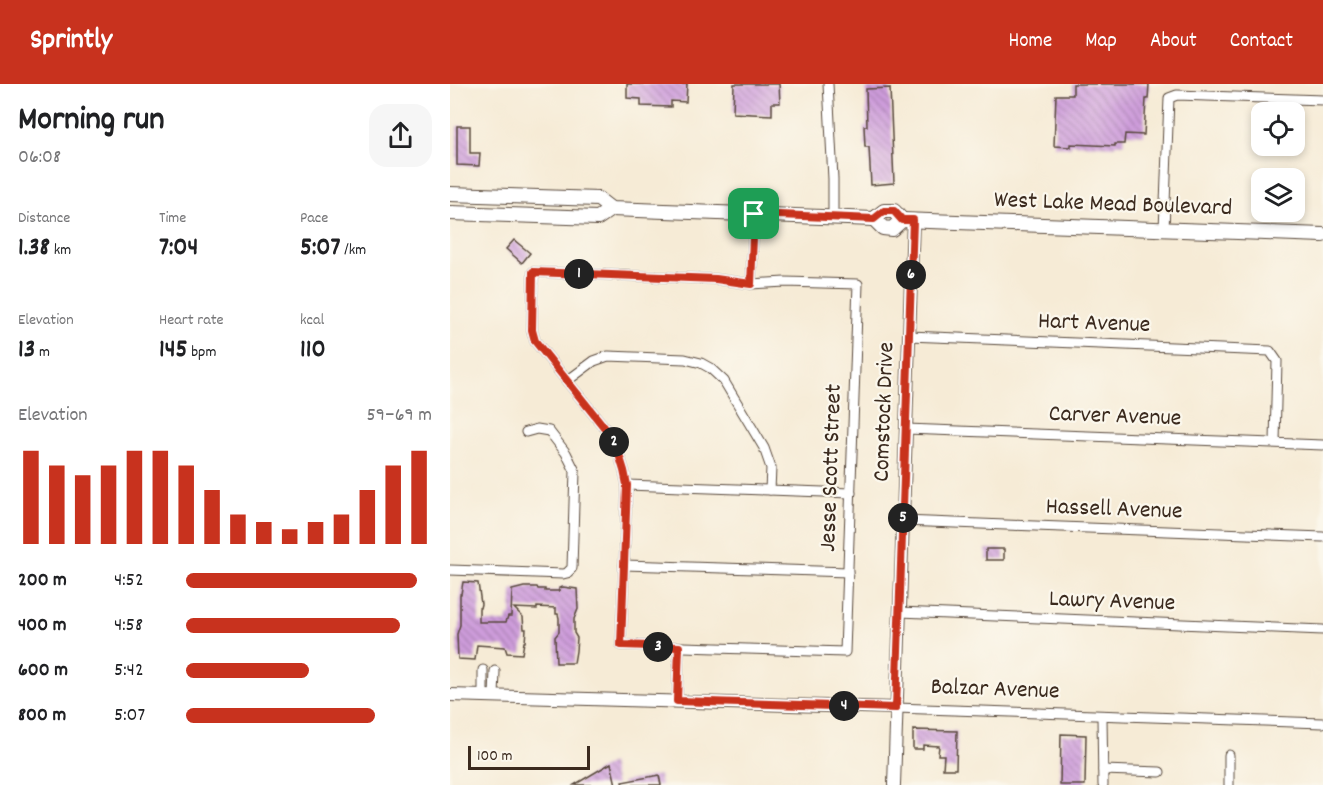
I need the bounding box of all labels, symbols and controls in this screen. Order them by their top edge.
text: Sprintly [30,22,112,62]
text: Home [1008,27,1052,57]
text: Map [1085,27,1117,57]
text: About [1150,27,1197,57]
text: Contact [1230,27,1293,57]
text: Morning run [18,98,165,145]
map controls [1251,102,1305,222]
button: locate [1251,102,1305,156]
button: share [369,104,432,167]
text: 06:08 [18,144,61,172]
button: layers [1251,168,1305,222]
street label: West Lake Mead Boulevard [993,184,1233,226]
pin [728,188,779,239]
icon: arrive [737,197,770,230]
text: Distance [18,207,70,230]
text: Time [159,207,186,230]
text: Pace [300,207,328,230]
text: 1.38 [18,230,50,267]
text: 7:04 [159,230,198,267]
text: 5:07 [300,230,340,267]
text: km [50,239,71,262]
text: /km [340,239,366,262]
pin: 1 [564,259,594,289]
pin: 6 [896,260,926,290]
text: 1 [577,262,581,285]
text: 6 [907,263,915,286]
street label: Hart Avenue [1037,305,1151,343]
text: Elevation [18,309,74,332]
text: Heart rate [159,309,224,332]
text: kcal [300,309,324,332]
text: 13 [18,332,35,369]
text: 145 [159,332,188,369]
text: 110 [300,332,326,369]
text: m [35,341,50,364]
text: bpm [188,341,217,364]
street label: Comstock Drive [866,341,904,483]
street label: Jesse Scott Street [812,383,852,553]
street label: Carver Avenue [1048,398,1182,436]
text: Elevation [18,402,88,430]
text: 59–69 m [366,402,432,430]
pin: 2 [599,427,629,457]
text: 2 [611,430,618,453]
street label: Hassell Avenue [1045,491,1183,529]
pin: 5 [888,503,918,533]
text: 5 [899,506,907,529]
text: 200 m [18,567,67,595]
text: 4:52 [114,567,144,595]
street label: Lawry Avenue [1048,583,1176,621]
text: 400 m [18,612,66,640]
text: 4:58 [114,612,143,640]
pin: 3 [643,632,673,662]
text: 3 [654,635,662,658]
text: 600 m [18,657,68,685]
text: 5:42 [114,657,144,685]
street label: Balzar Avenue [930,671,1060,709]
pin: 4 [829,691,859,721]
text: 4 [841,694,847,717]
text: 800 m [18,702,66,730]
text: 5:07 [114,702,145,730]
scale bar [468,743,590,770]
text: 100 m [477,745,513,768]

